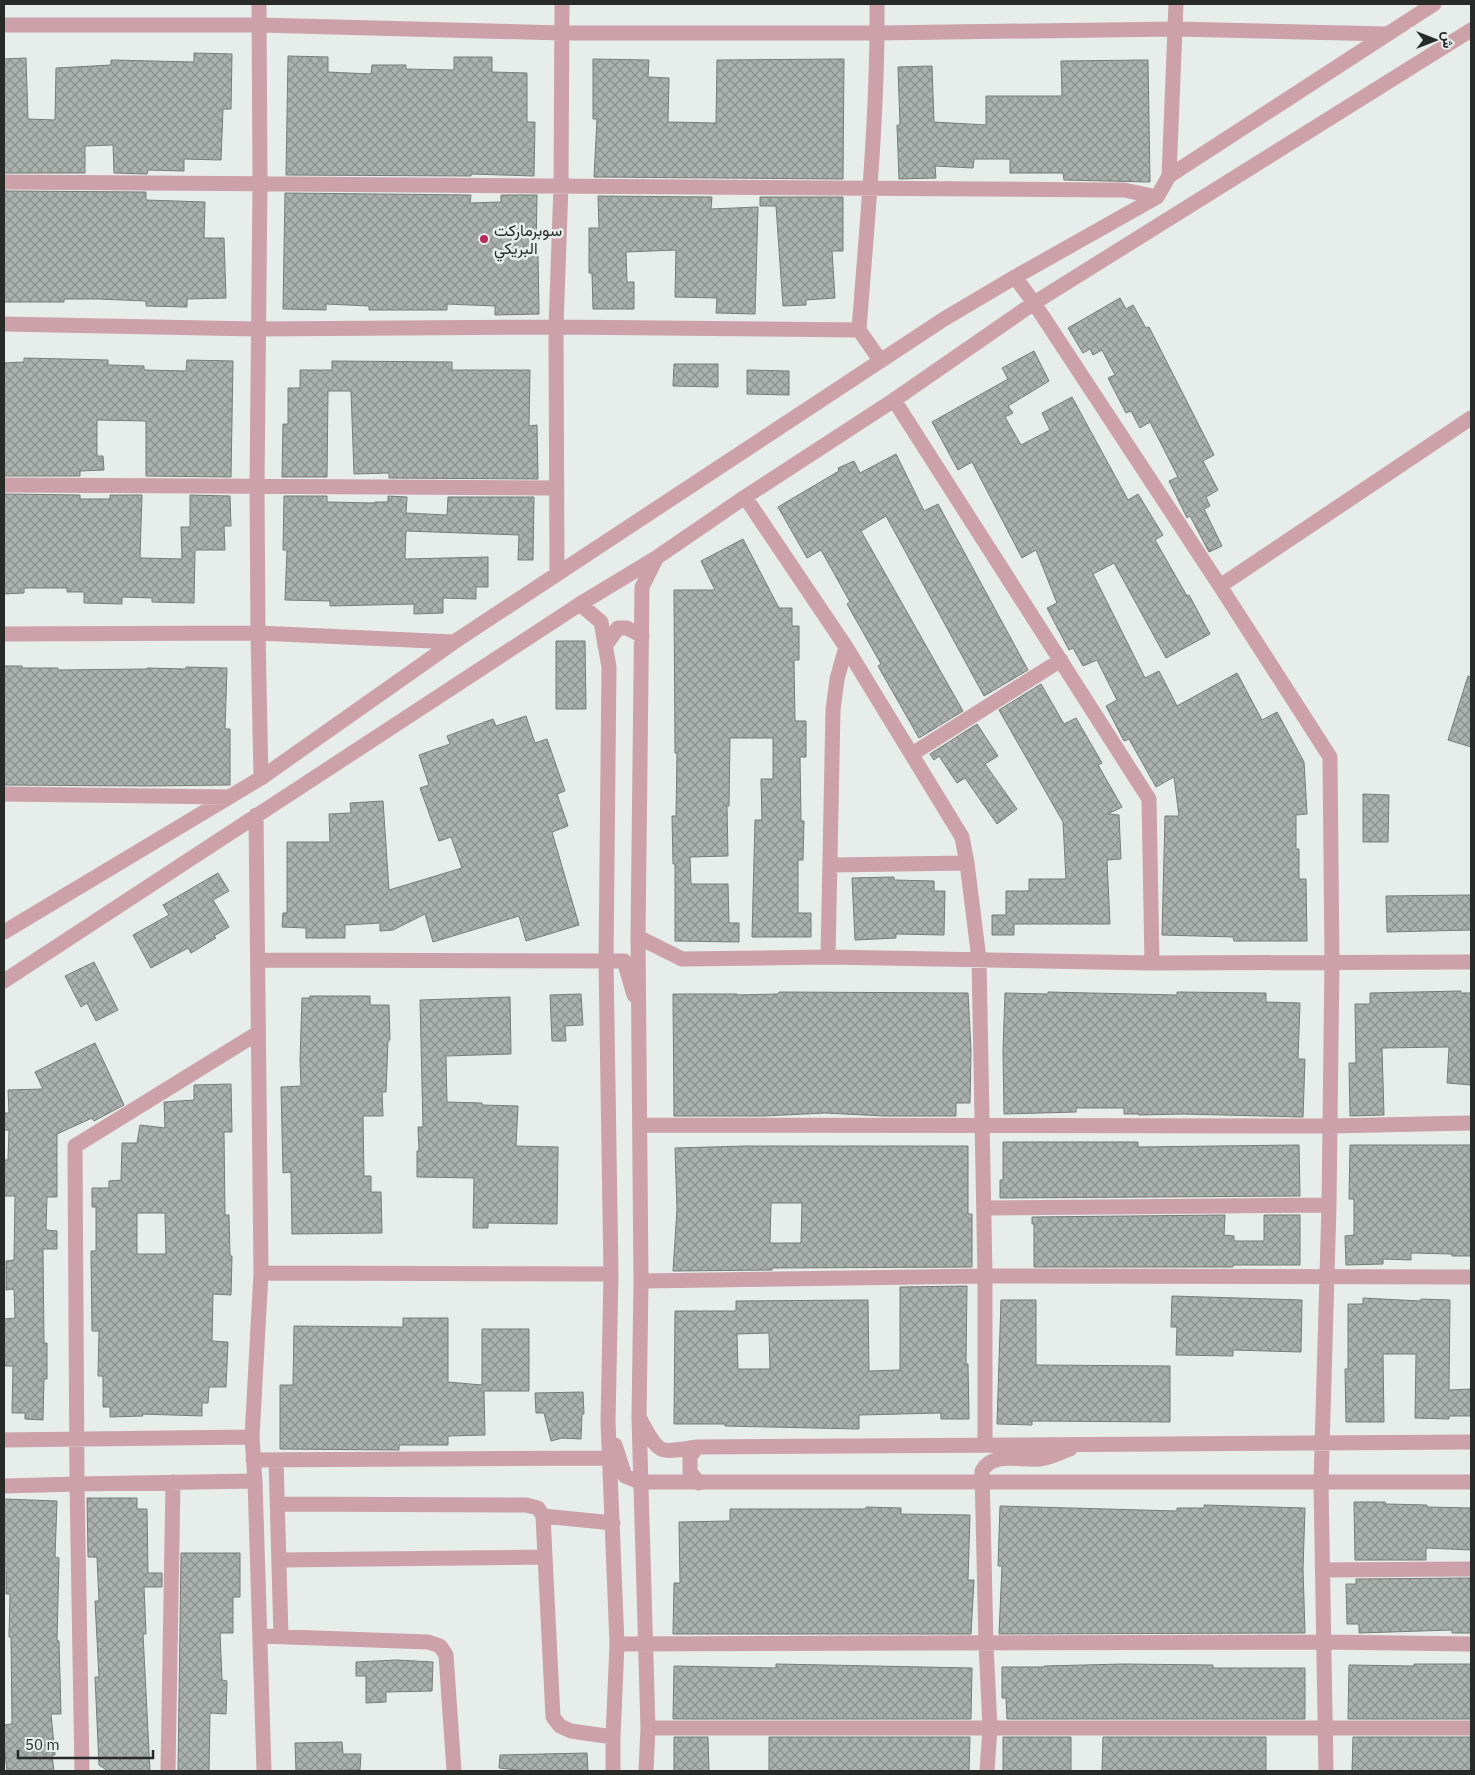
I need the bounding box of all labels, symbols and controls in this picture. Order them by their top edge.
north arrow [1410,15,1460,65]
text: ش [1439,32,1457,49]
place label: سوبرماركت البريكي [494,220,562,262]
marker: سوبرماركت البريكي [478,233,490,245]
scale bar [18,1728,152,1760]
text: 50 m [25,1735,60,1754]

